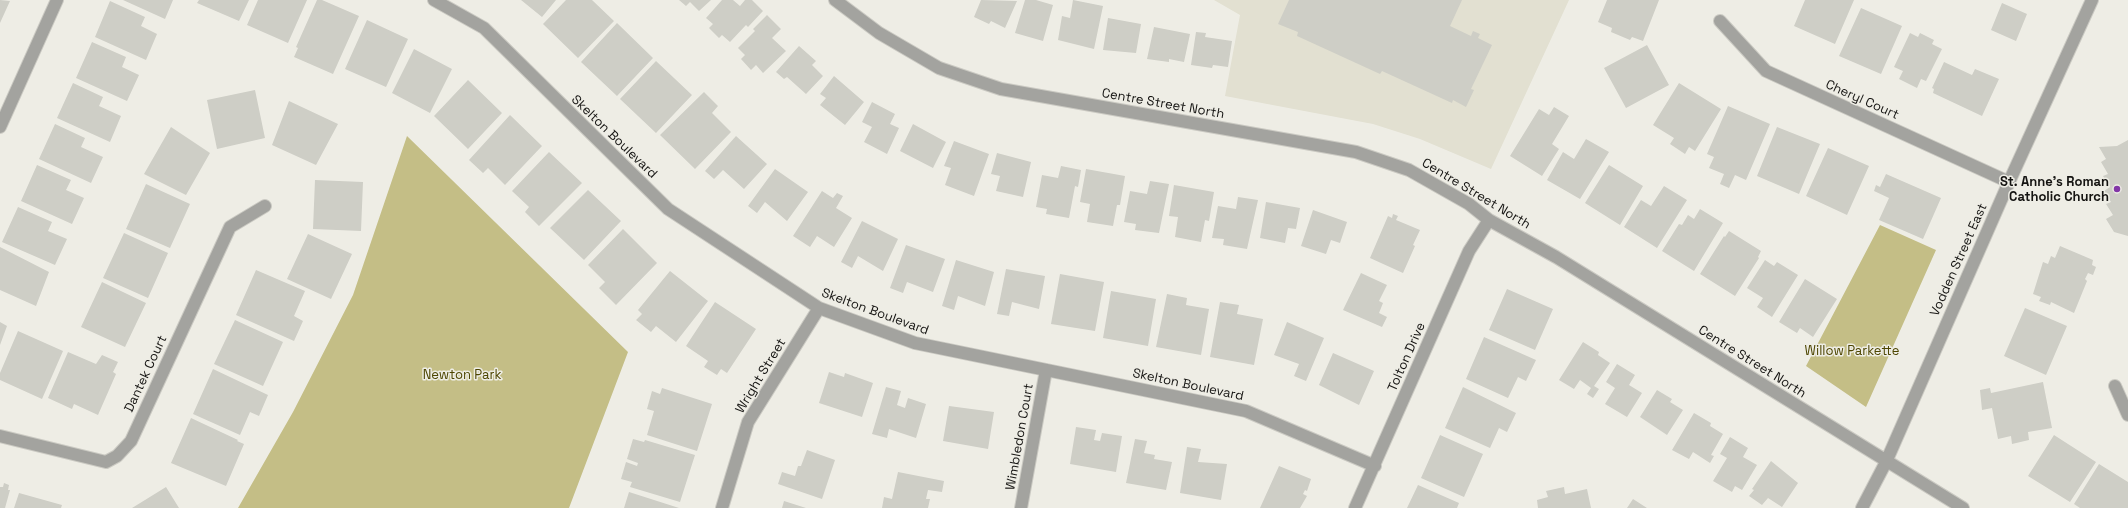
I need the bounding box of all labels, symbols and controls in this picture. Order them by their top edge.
street label: Cheryl Court [1823,77,1901,123]
street label: Centre Street North [1101,86,1225,122]
street label: Skelton Boulevard [568,92,660,182]
street label: Centre Street North [1419,155,1533,233]
place label: St. Anne's Roman Catholic Church [2000,174,2109,205]
marker: St. Anne's Roman Catholic Church [2112,184,2122,194]
street label: Vodden Street East [1927,201,1991,319]
street label: Skelton Boulevard [819,285,931,339]
street label: Tolton Drive [1385,320,1429,394]
street label: Centre Street North [1695,323,1809,401]
street label: Dantek Court [121,333,171,415]
street label: Wright Street [733,336,789,416]
park label: Willow Parkette [1805,343,1899,359]
street label: Skelton Boulevard [1131,366,1245,404]
park label: Newton Park [423,367,501,383]
street label: Wimbledon Court [1003,383,1037,491]

